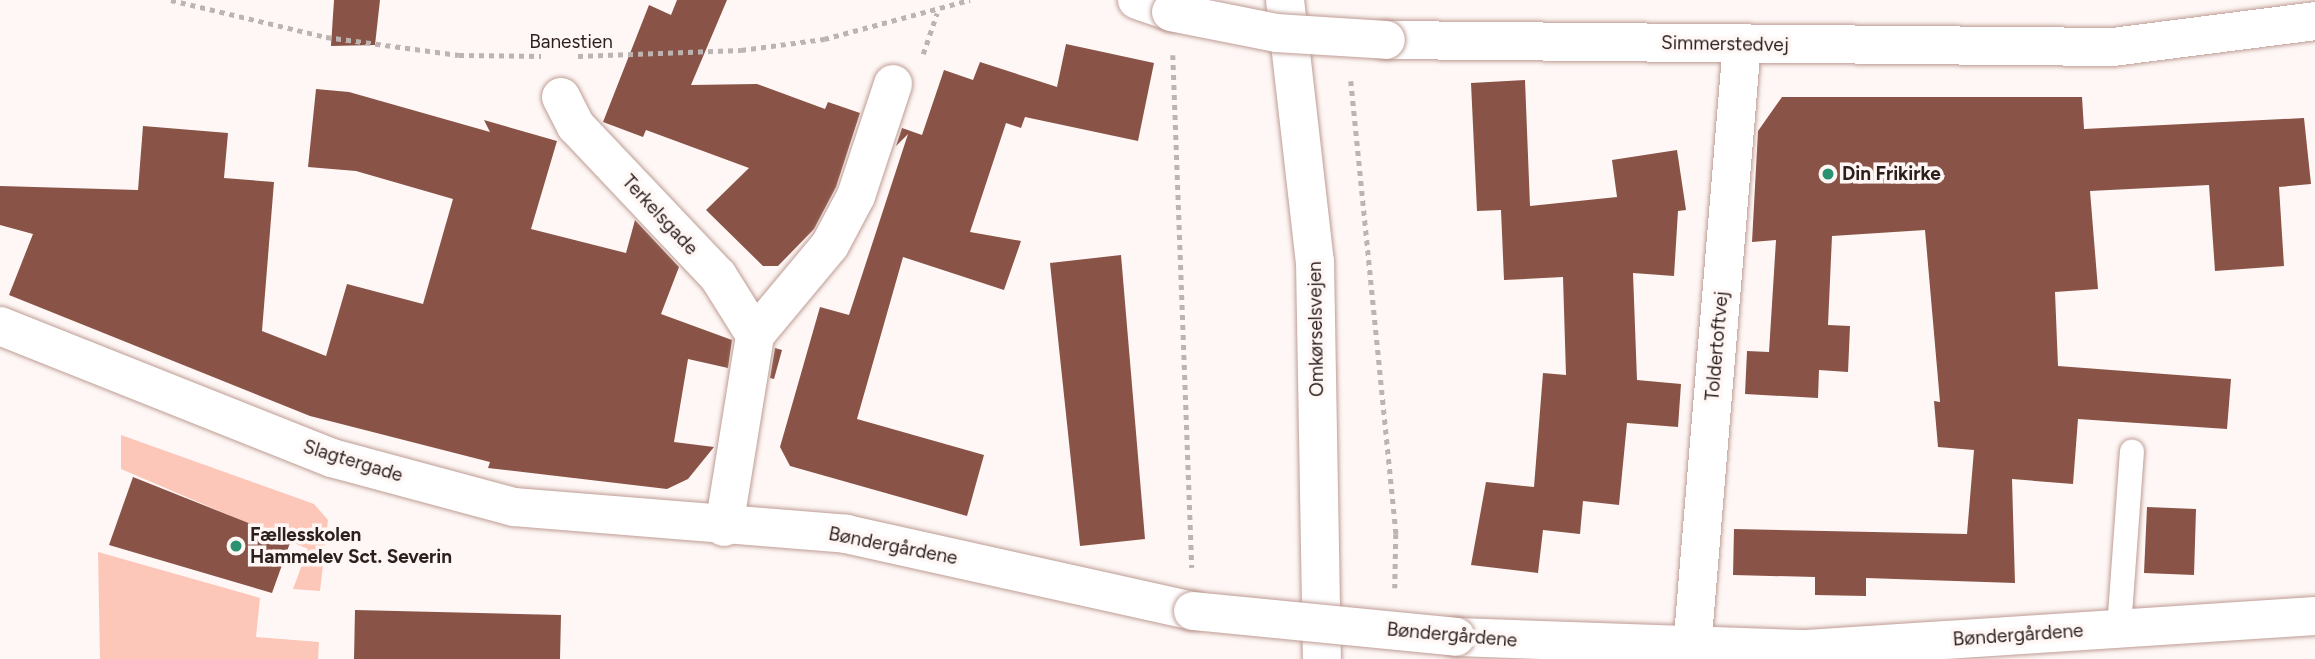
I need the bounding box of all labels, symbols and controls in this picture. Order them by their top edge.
street label: Banestien [529,31,613,53]
street label: Simmerstedvej [1661,31,1789,57]
place label: Din Frikirke [1842,163,1941,185]
marker: Din Frikirke [1820,166,1836,182]
street label: Terkelsgade [617,170,703,260]
street label: Omkørselsvejen [1303,261,1329,397]
street label: Toldertoftvej [1701,290,1733,402]
street label: Slagtergade [300,435,406,487]
street label: Bøndergårdene [827,522,959,570]
place label: Fællesskolen Hammelev Sct. Severin [250,524,452,568]
marker: Fællesskolen Hammelev Sct. Severin [228,538,244,554]
street label: Bøndergårdene [1386,618,1518,652]
street label: Bøndergårdene [1952,619,2084,651]

